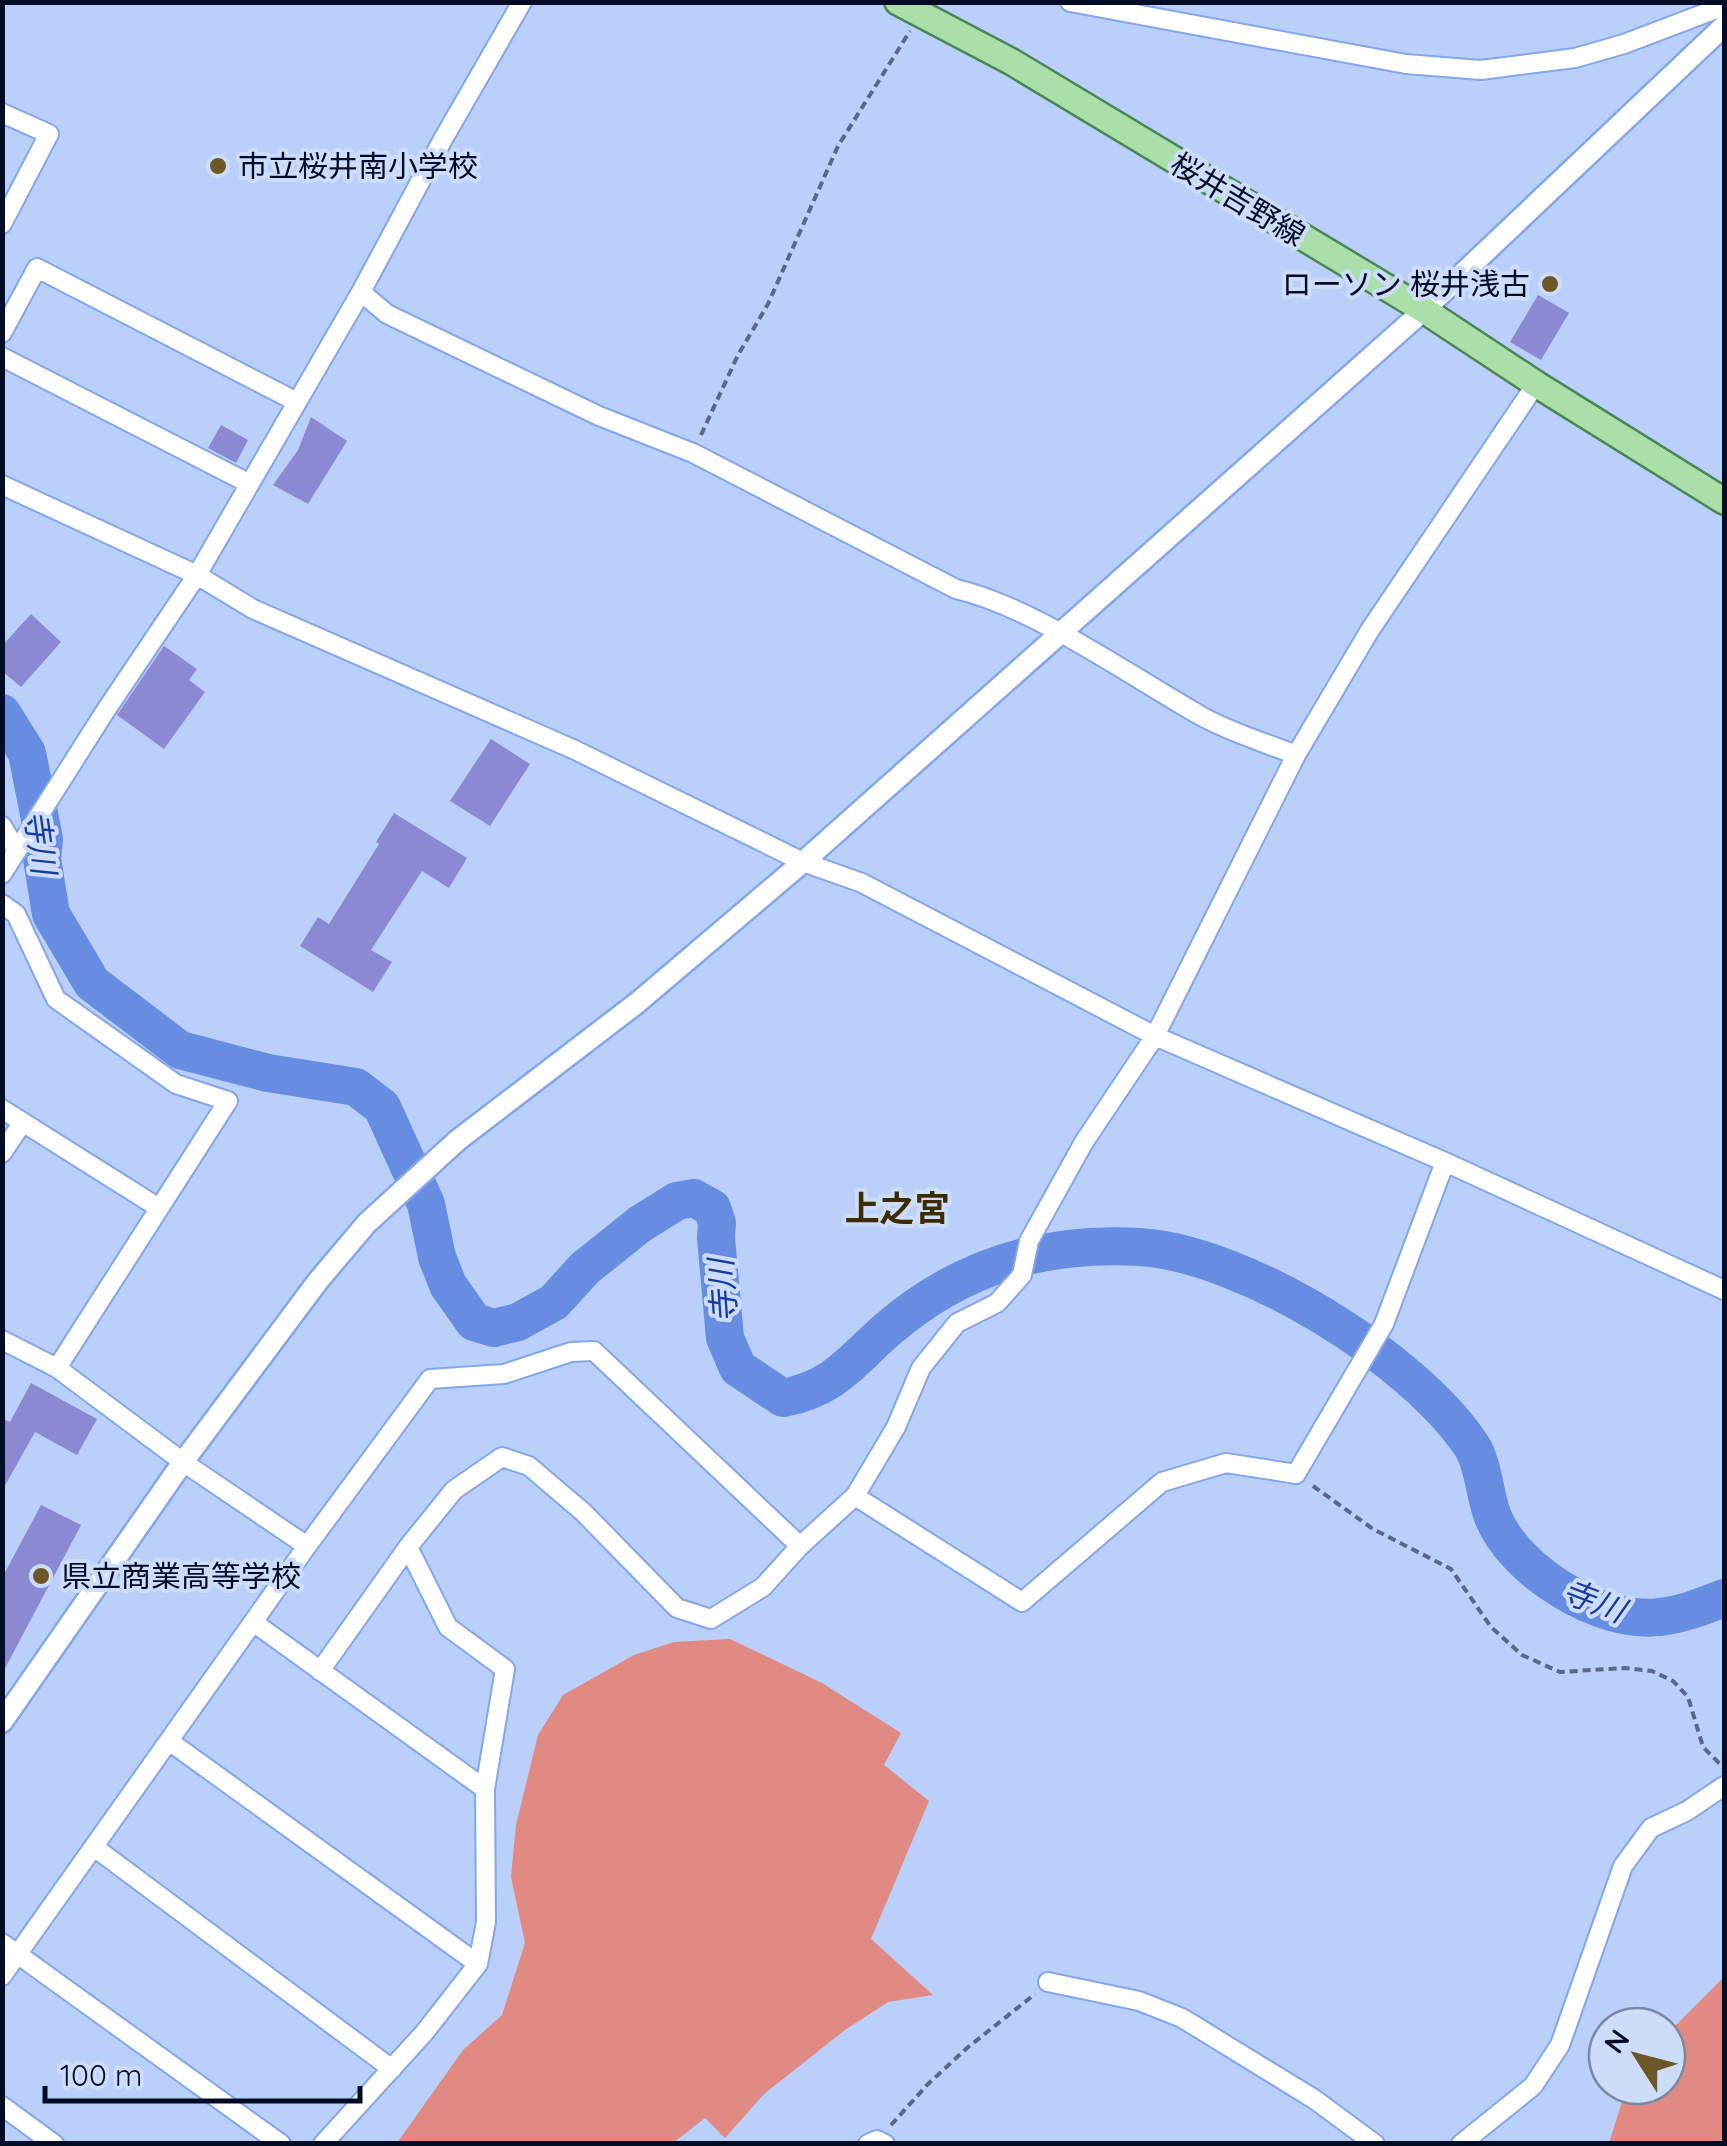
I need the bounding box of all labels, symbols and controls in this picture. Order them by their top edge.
street label: 桜井吉野線 [1164,144,1312,254]
place label: 市立桜井南小学校 [238,147,478,185]
marker: 市立桜井南小学校 [207,155,229,177]
place label: ローソン 桜井浅古 [1282,265,1530,303]
marker: ローソン 桜井浅古 [1539,273,1561,295]
water label: 寺川 [17,808,66,879]
district label: 上之宮 [844,1186,950,1230]
water label: 寺川 [700,1255,744,1324]
place label: 県立商業高等学校 [61,1557,301,1595]
marker: 県立商業高等学校 [30,1565,52,1587]
water label: 寺川 [1557,1570,1634,1631]
north arrow [1587,2006,1687,2106]
text: N [1596,2022,1637,2060]
scale bar [45,2041,360,2103]
text: 100 m [60,2056,142,2094]

